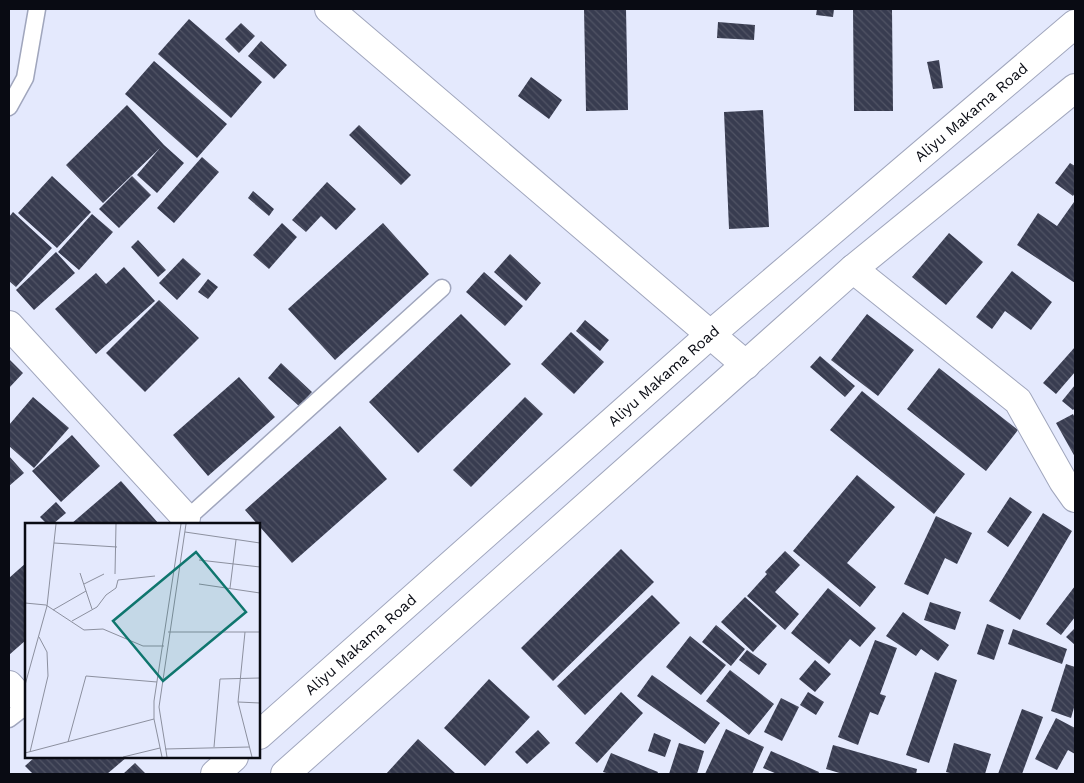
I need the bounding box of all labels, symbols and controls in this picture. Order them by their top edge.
street label: Aliyu Makama Road [911,59,1031,166]
street label: Aliyu Makama Road [604,322,723,430]
inset map [25,523,260,758]
street label: Aliyu Makama Road [301,591,420,699]

